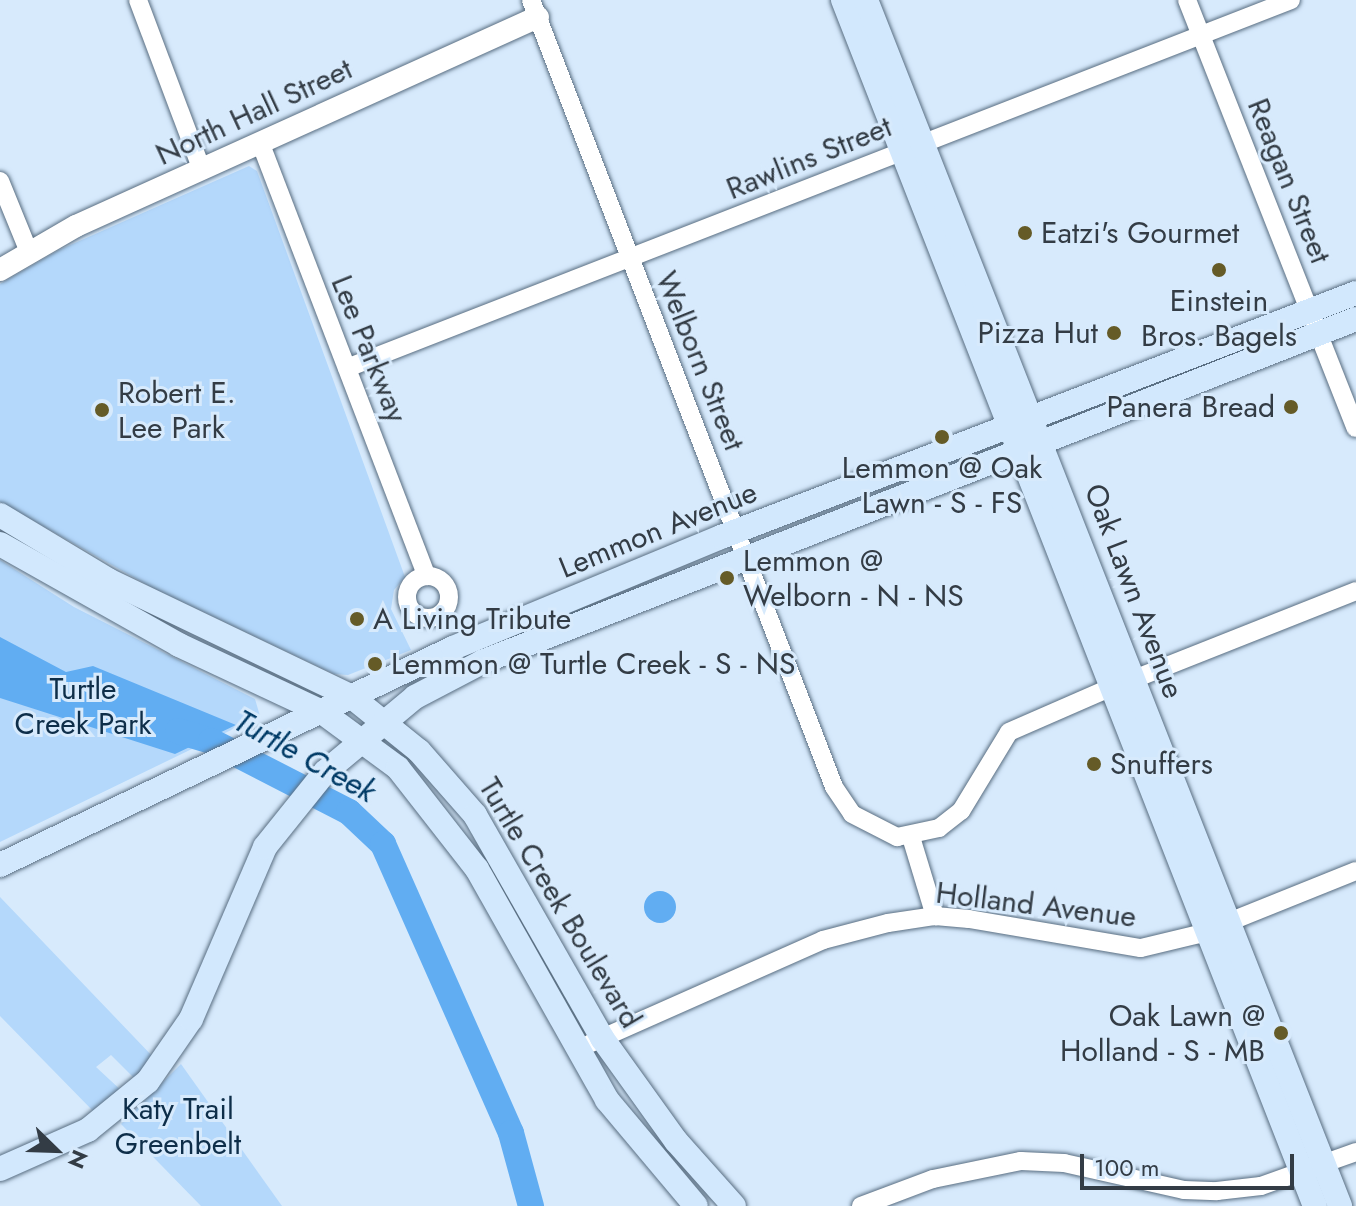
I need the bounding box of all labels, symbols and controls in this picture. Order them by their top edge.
street label: North Hall Street [150,51,358,173]
street label: Reagan Street [1240,93,1338,269]
street label: Rawlins Street [721,109,897,207]
place label: Eatzi's Gourmet [1041,215,1239,251]
marker: Eatzi's Gourmet [1016,224,1034,242]
marker: Einstein Bros. Bagels [1210,261,1228,279]
street label: Welborn Street [648,266,752,456]
street label: Lee Parkway [323,270,415,428]
place label: Einstein Bros. Bagels [1141,283,1297,354]
place label: Pizza Hut [977,315,1098,351]
marker: Pizza Hut [1105,324,1123,342]
place label: Robert E. Lee Park [118,375,236,446]
place label: Panera Bread [1107,389,1275,425]
marker: Panera Bread [1282,398,1300,416]
marker: Robert E. Lee Park [93,401,111,419]
marker: Lemmon @ Oak Lawn - S - FS [933,428,951,446]
place label: Lemmon @ Oak Lawn - S - FS [842,450,1042,520]
street label: Lemmon Avenue [554,474,762,586]
street label: Oak Lawn Avenue [1077,479,1191,703]
place label: Lemmon @ Welborn - N - NS [743,543,964,614]
marker: Lemmon @ Welborn - N - NS [718,569,736,587]
place label: A Living Tribute [373,601,571,637]
marker: A Living Tribute [348,610,366,628]
place label: Lemmon @ Turtle Creek - S - NS [391,646,795,682]
marker: Lemmon @ Turtle Creek - S - NS [366,655,384,673]
park label: Turtle Creek Park [15,671,151,742]
water label: Turtle Creek [227,701,383,811]
place label: Snuffers [1110,746,1213,782]
marker: Snuffers [1085,755,1103,773]
street label: Turtle Creek Boulevard [471,771,649,1035]
street label: Holland Avenue [934,875,1138,935]
place label: Oak Lawn @ Holland - S - MB [1060,998,1265,1068]
marker: Oak Lawn @ Holland - S - MB [1272,1024,1290,1042]
park label: Katy Trail Greenbelt [115,1091,241,1162]
north arrow [16,1110,96,1190]
scale bar [1084,1138,1298,1188]
text: N [60,1145,96,1174]
text: 100 m [1094,1150,1160,1185]

